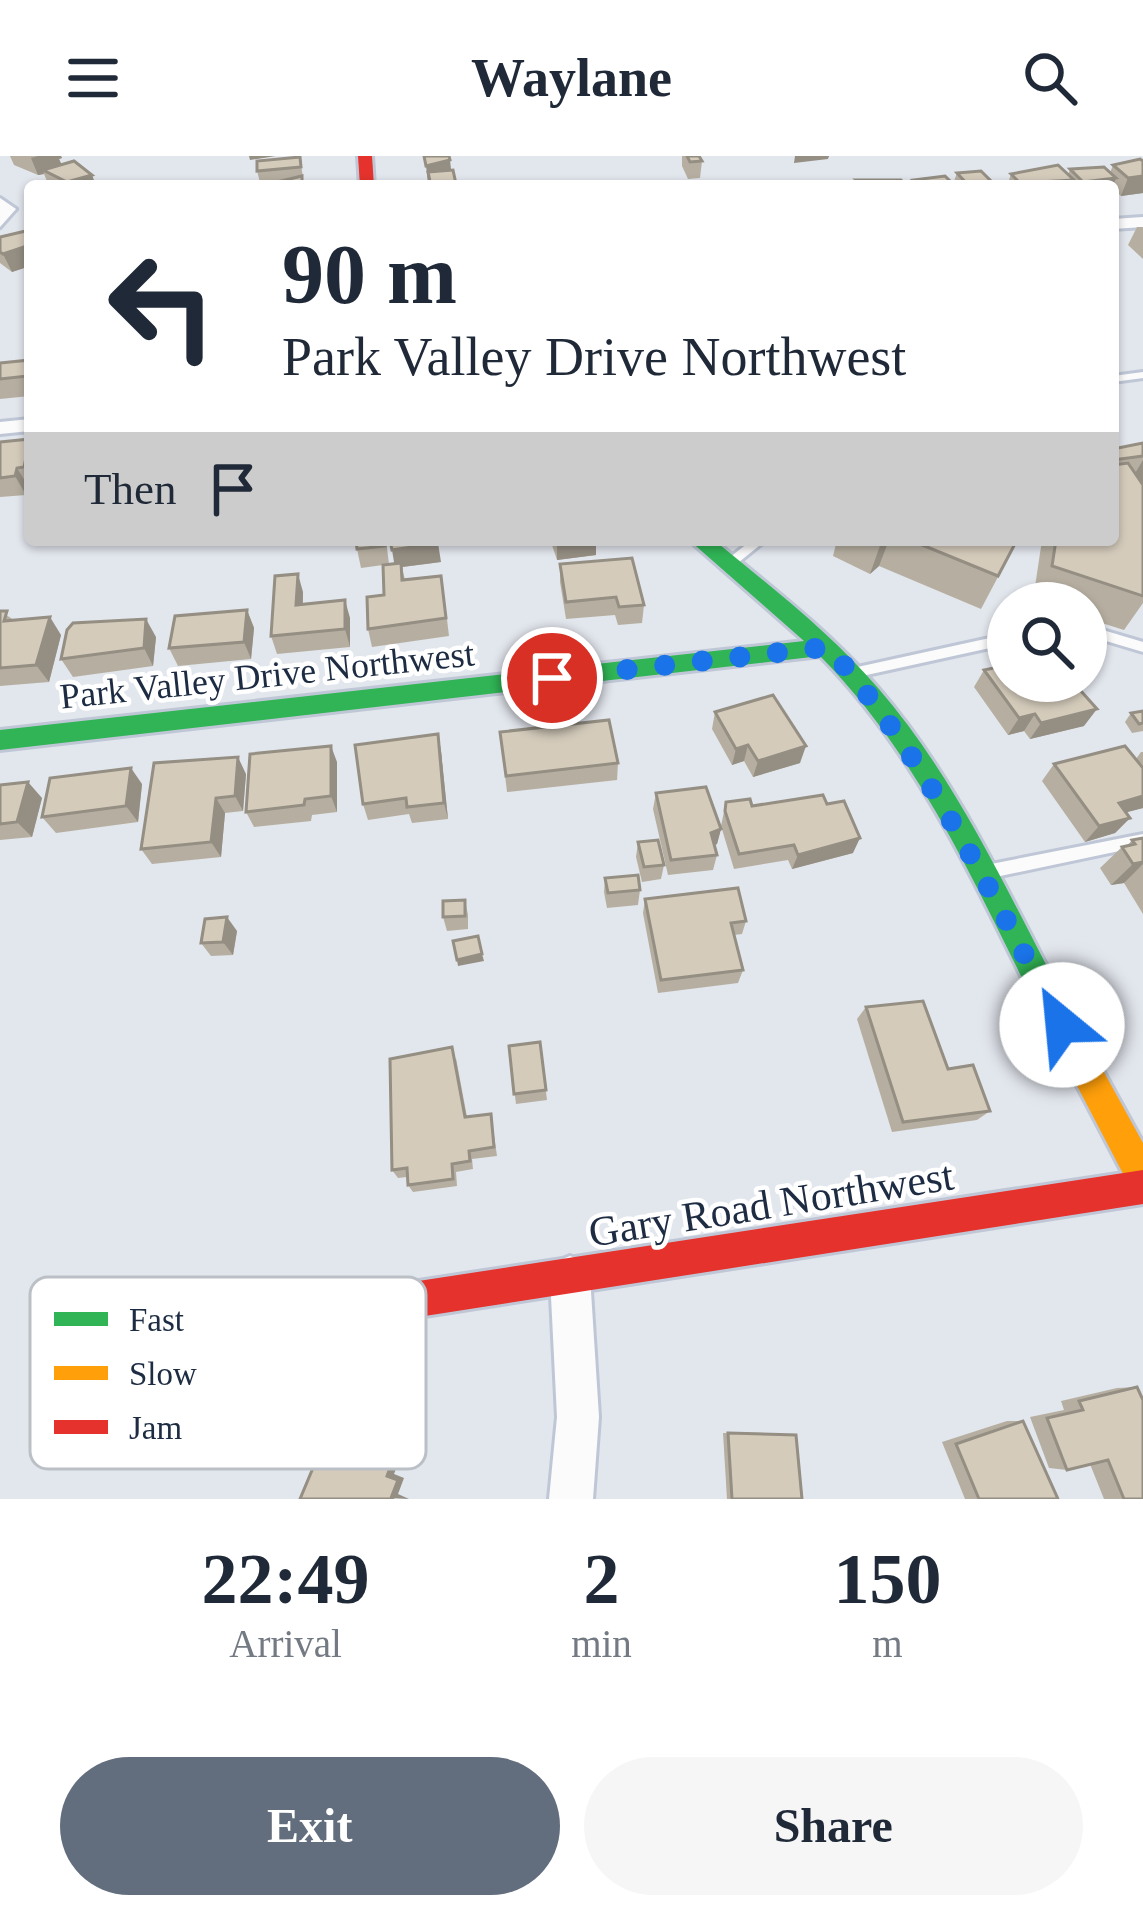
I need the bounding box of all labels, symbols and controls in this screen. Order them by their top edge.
icon: menu [60,45,126,111]
icon: search [1017,45,1083,111]
text: Waylane [471,48,672,108]
icon: left [84,228,240,384]
text: 90 m [282,228,457,321]
text: Park Valley Drive Northwest [282,327,906,387]
icon: arrive [200,456,266,522]
text: Then [84,464,176,514]
map controls [987,582,1107,702]
button: search [987,582,1107,702]
pin [501,627,603,729]
street label: Park Valley Drive Northwest [58,633,476,717]
icon: arrive [519,645,585,711]
position arrow [999,962,1125,1088]
street label: Gary Road Northwest [586,1152,957,1256]
legend [30,1277,426,1469]
text: Fast [129,1302,184,1338]
text: Slow [129,1356,197,1392]
text: Jam [129,1410,182,1446]
text: 22:49 [202,1539,370,1619]
text: 2 [583,1539,619,1619]
text: 150 [833,1539,941,1619]
text: Arrival [229,1622,342,1665]
text: min [571,1622,632,1665]
text: m [872,1622,903,1665]
button: Exit [60,1757,560,1895]
button: Share [584,1757,1083,1895]

